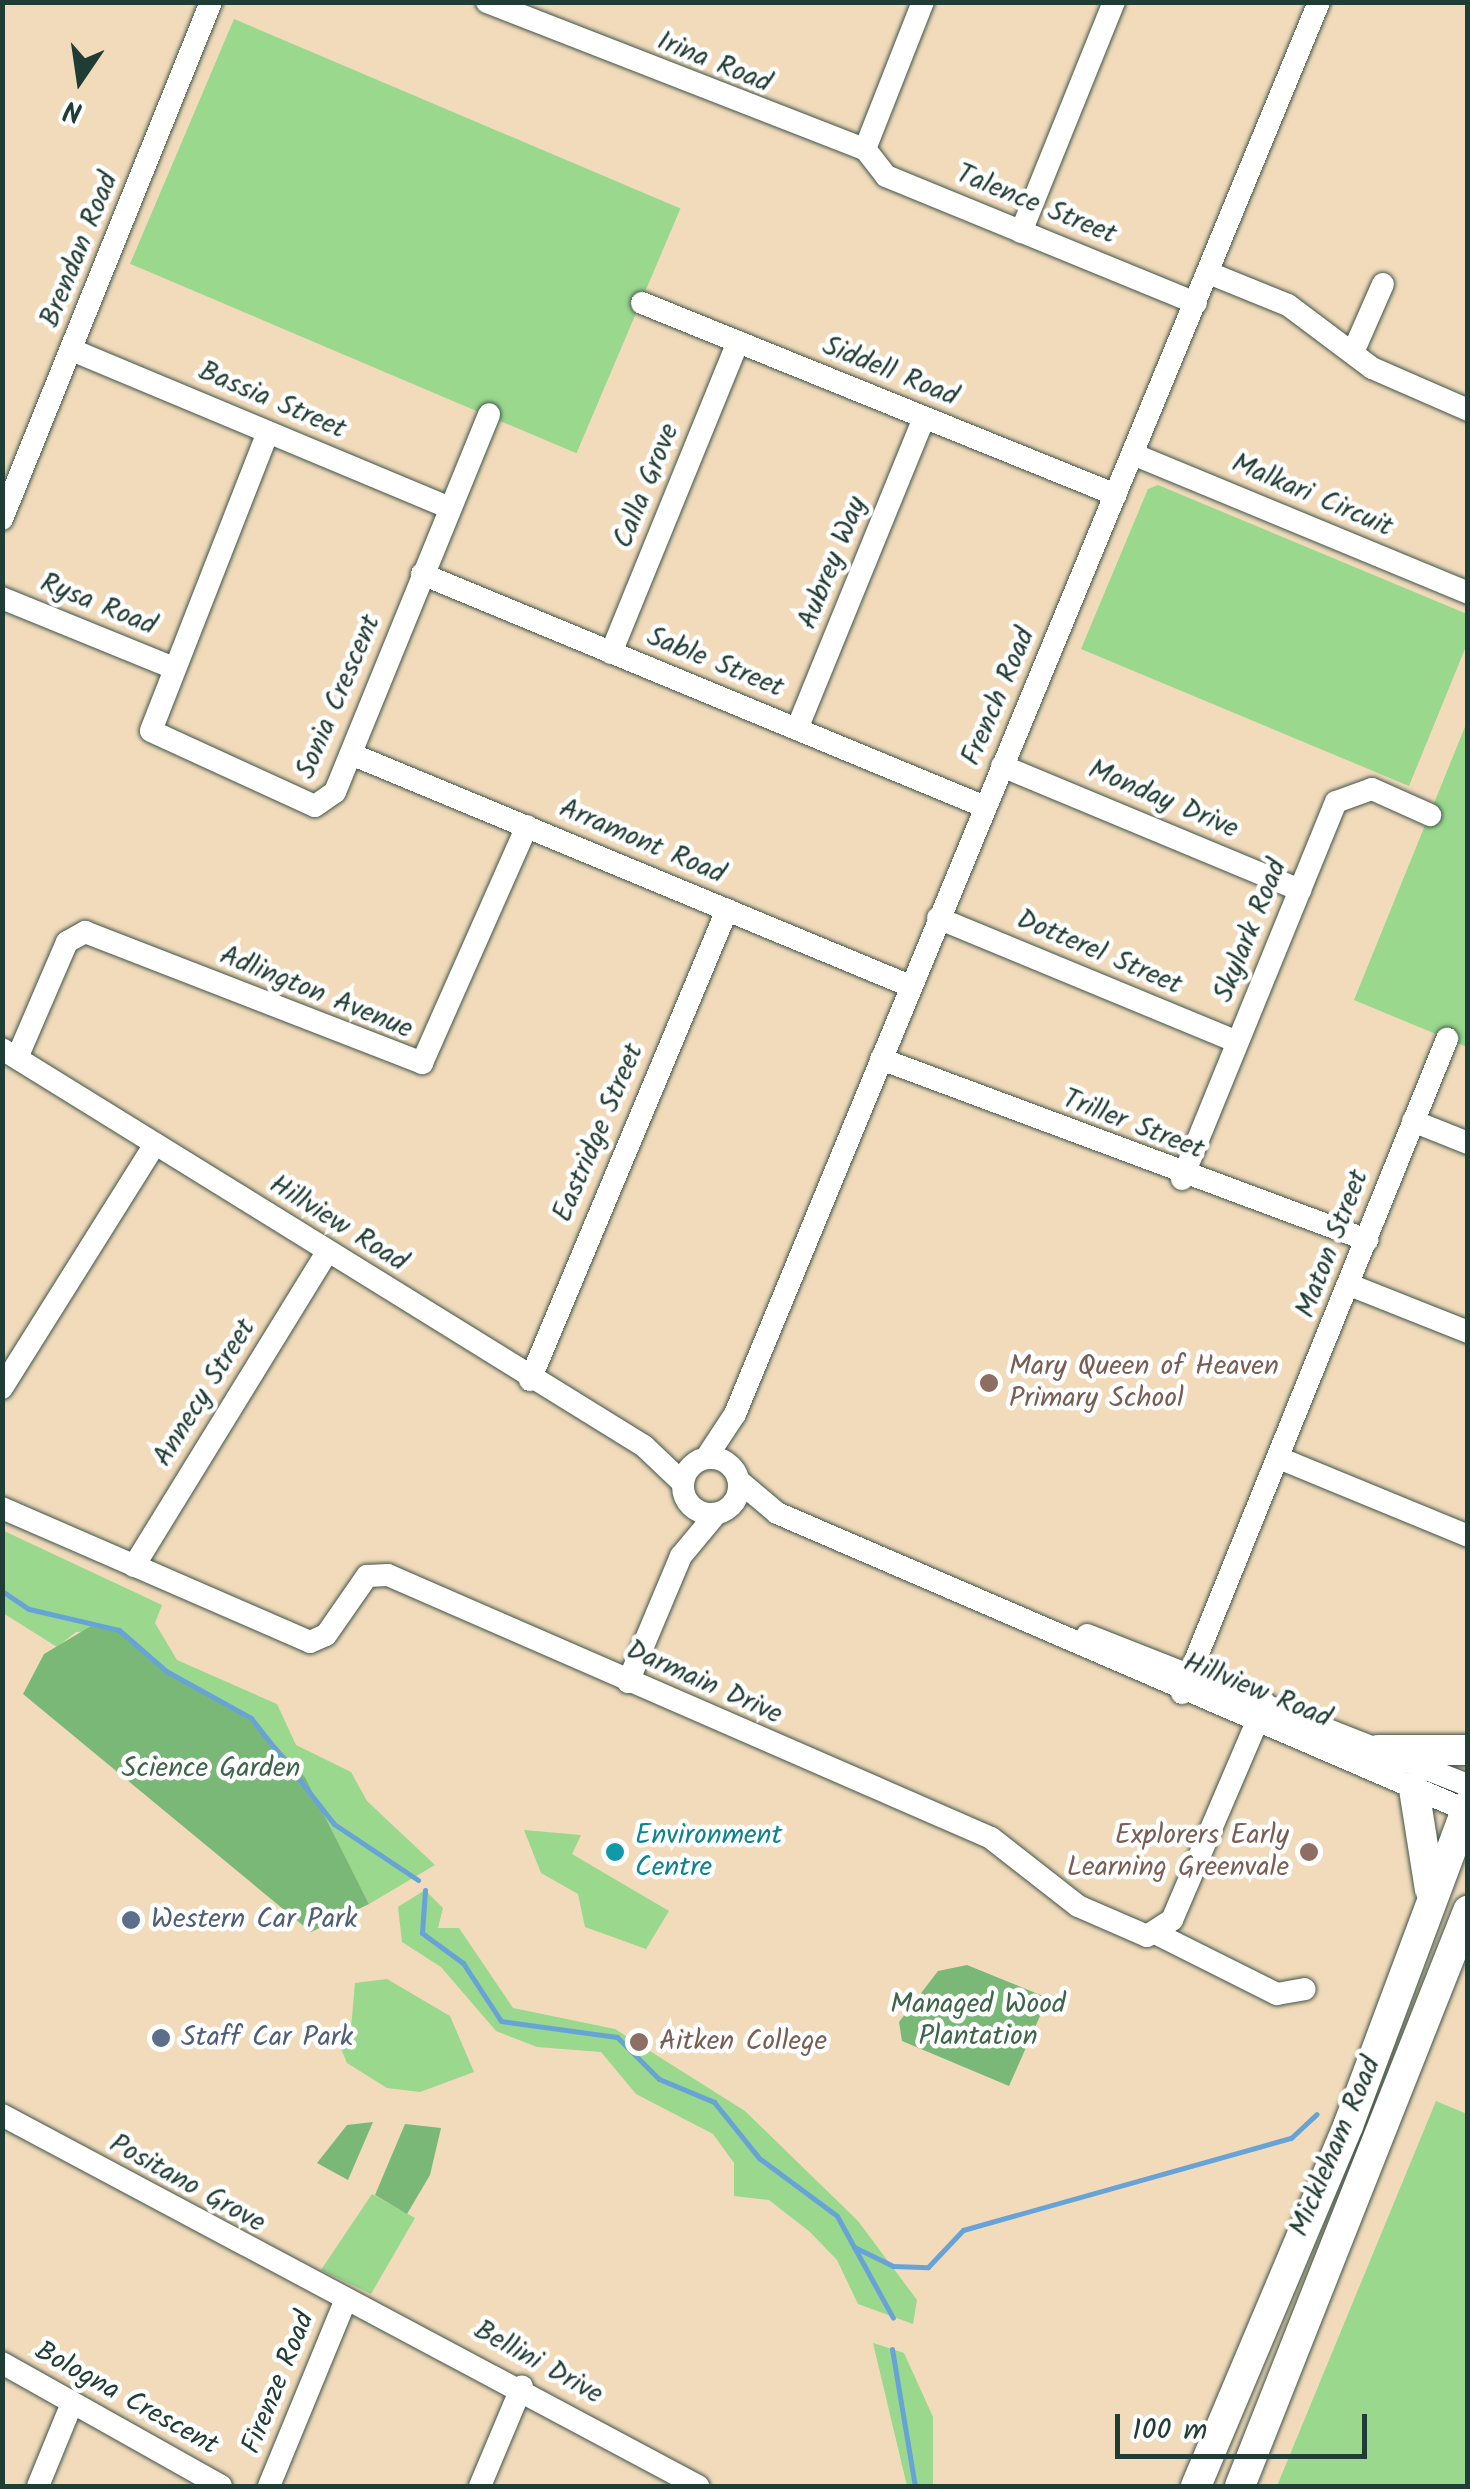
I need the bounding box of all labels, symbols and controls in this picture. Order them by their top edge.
street label: Irina Road [652,25,776,101]
north arrow [30,30,130,130]
text: N [59,86,87,134]
street label: Talence Street [951,158,1121,252]
street label: Brendan Road [34,168,126,332]
street label: Siddell Road [817,330,963,414]
street label: Bassia Street [193,355,351,447]
street label: Calla Grove [607,419,687,553]
street label: Malkari Circuit [1226,447,1398,545]
street label: Aubrey Way [791,492,875,634]
street label: Rysa Road [35,567,161,643]
street label: Sonia Crescent [289,610,389,784]
street label: Sable Street [642,620,788,706]
street label: French Road [955,623,1043,771]
street label: Monday Drive [1083,753,1243,847]
street label: Arramont Road [554,792,730,892]
street label: Skylark Road [1207,855,1295,1007]
street label: Dotterel Street [1011,903,1187,1003]
street label: Adlington Avenue [215,939,417,1047]
street label: Eastridge Street [546,1039,652,1227]
street label: Triller Street [1058,1083,1208,1167]
street label: Maton Street [1289,1165,1377,1323]
street label: Hillview Road [263,1168,413,1280]
street label: Annecy Street [146,1313,264,1473]
place label: Mary Queen of Heaven Primary School [1009,1350,1279,1416]
marker: Mary Queen of Heaven Primary School [978,1372,1000,1394]
street label: Darmain Drive [621,1634,787,1732]
street label: Hillview Road [1178,1646,1336,1736]
park label: Science Garden [122,1752,300,1786]
place label: Environment Centre [635,1819,782,1885]
place label: Explorers Early Learning Greenvale [1067,1819,1289,1885]
marker: Environment Centre [604,1841,626,1863]
marker: Explorers Early Learning Greenvale [1298,1841,1320,1863]
place label: Western Car Park [151,1903,357,1937]
marker: Western Car Park [120,1909,142,1931]
park label: Managed Wood Plantation [890,1988,1066,2054]
place label: Staff Car Park [181,2021,353,2055]
place label: Aitken College [659,2025,827,2059]
marker: Staff Car Park [150,2027,172,2049]
marker: Aitken College [628,2031,650,2053]
street label: Mickleham Road [1283,2052,1389,2242]
street label: Positano Grove [103,2127,271,2241]
street label: Firenze Road [235,2307,323,2459]
street label: Bellini Drive [468,2314,608,2412]
street label: Bologna Crescent [29,2335,223,2463]
scale bar [1120,2394,1372,2456]
text: 100 m [1132,2407,1207,2455]

